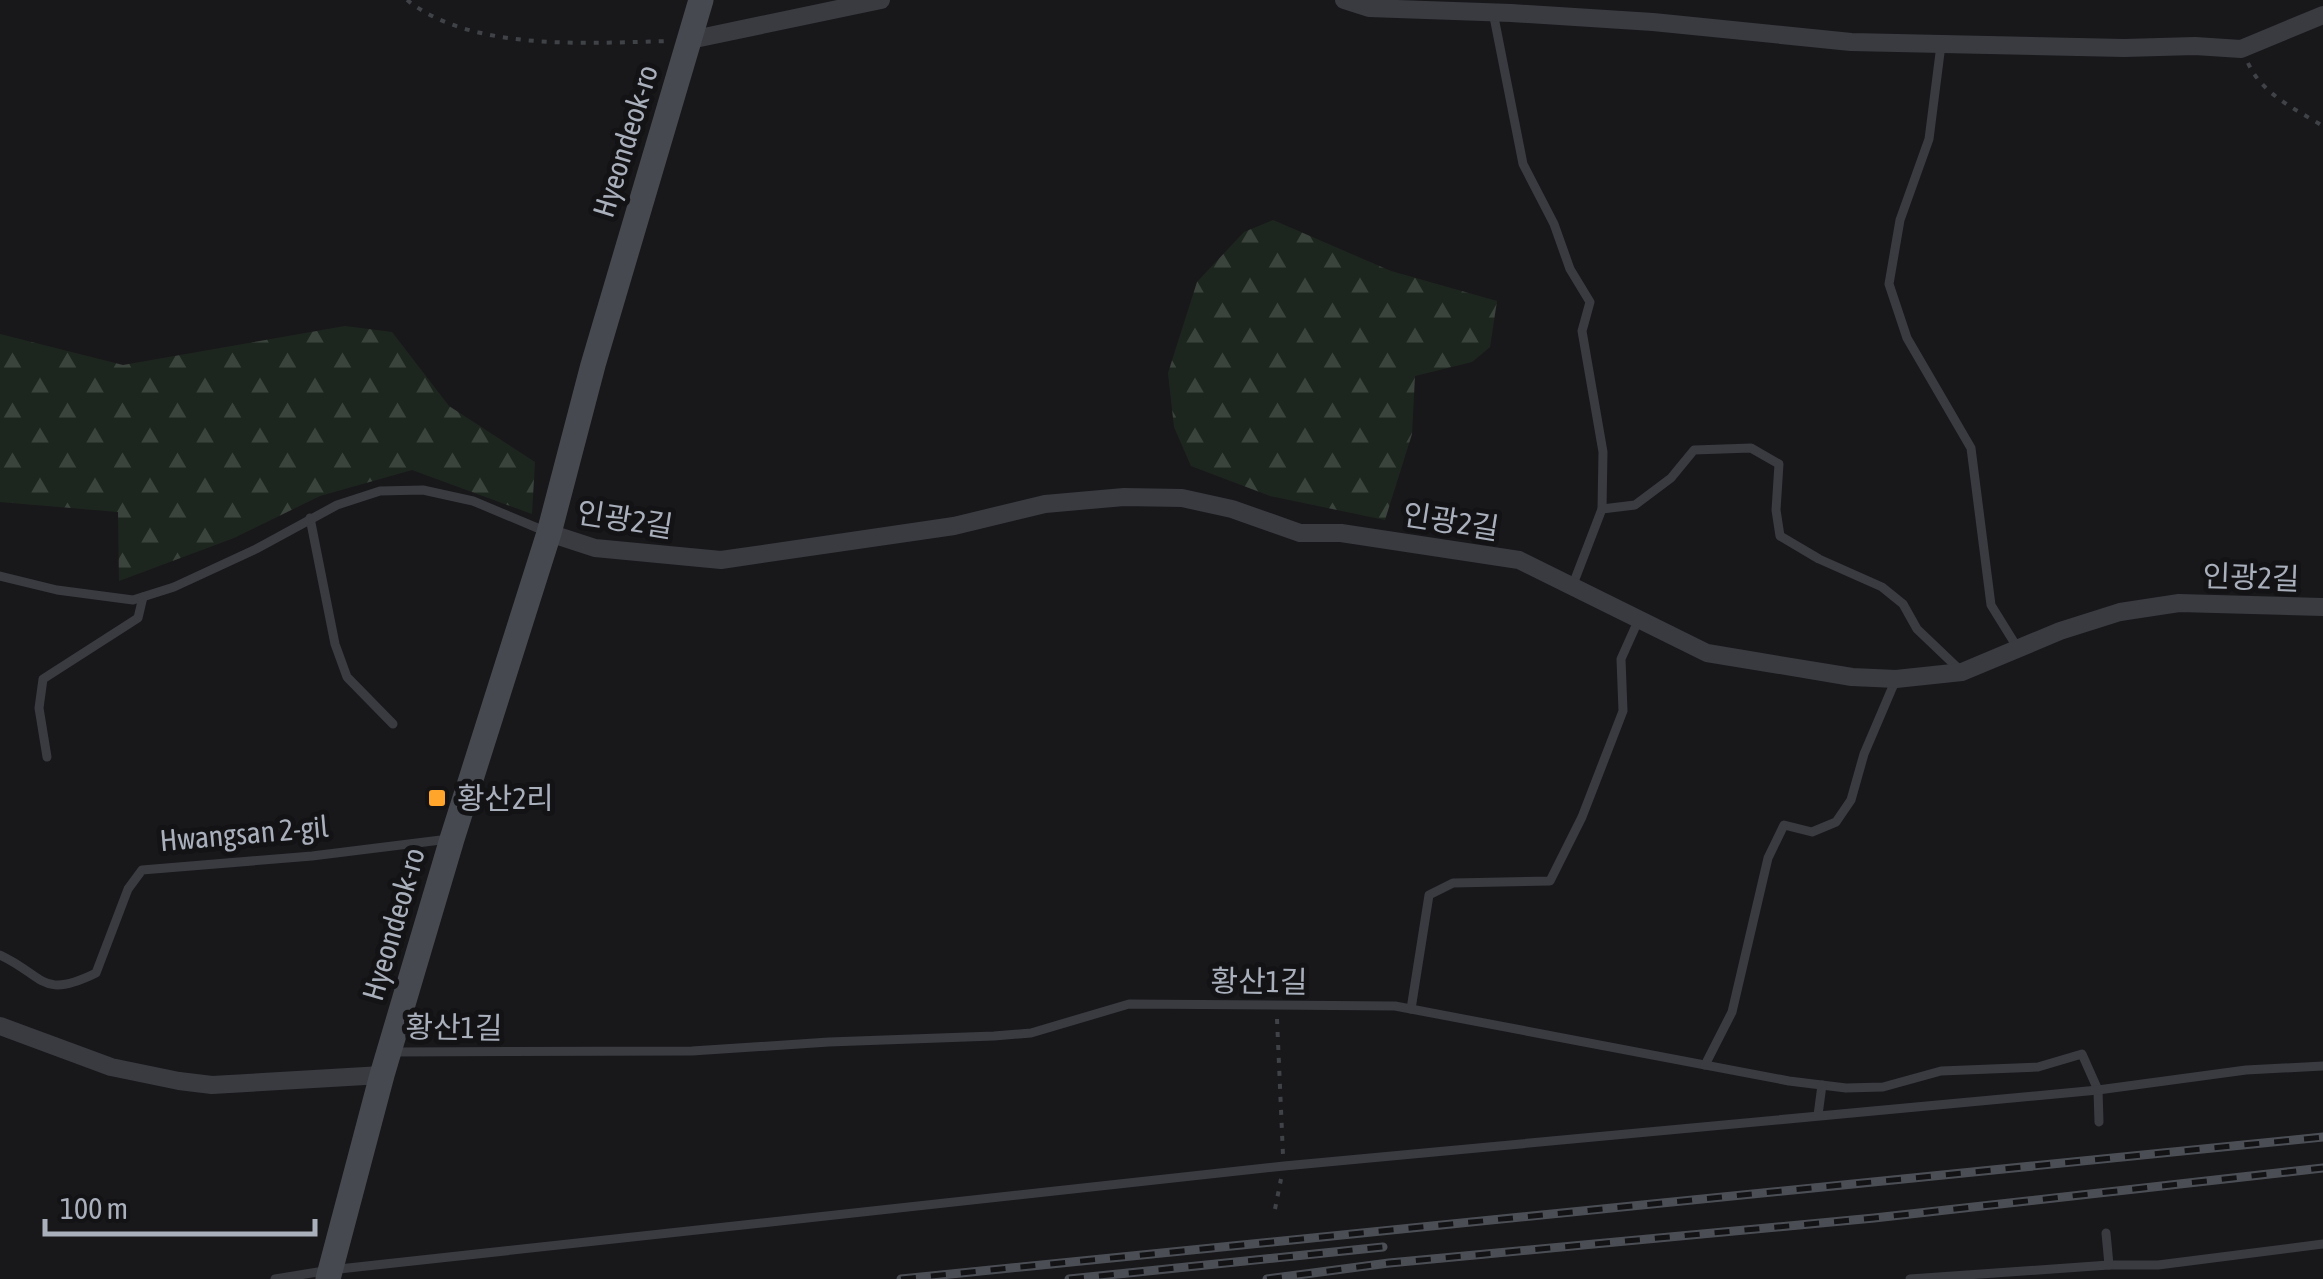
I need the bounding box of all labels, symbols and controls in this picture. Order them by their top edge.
street label: Hyeondeok-ro [586,61,664,221]
street label: 인광2길 [574,495,676,543]
street label: 인광2길 [1400,497,1502,545]
street label: 인광2길 [2202,558,2300,596]
place label: 황산2리 [457,781,554,815]
marker: 황산2리 [426,787,448,809]
street label: Hwangsan 2-gil [158,809,330,857]
street label: Hyeondeok-ro [355,844,431,1004]
street label: 황산1길 [1210,963,1308,999]
street label: 황산1길 [405,1009,503,1045]
scale bar [45,1174,315,1236]
text: 100 m [60,1191,128,1225]

